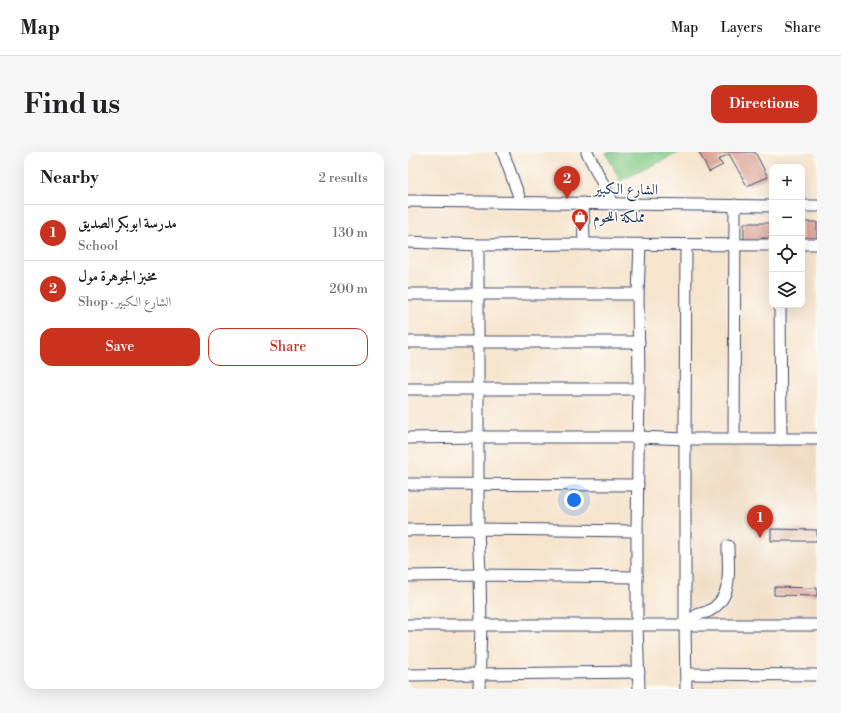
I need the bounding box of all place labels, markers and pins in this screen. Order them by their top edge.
pin: 2 [554,166,580,199]
shop icon: مملكة اللحوم [570,207,590,232]
place label: مملكة اللحوم [593,208,645,230]
pin: 1 [747,505,773,538]

